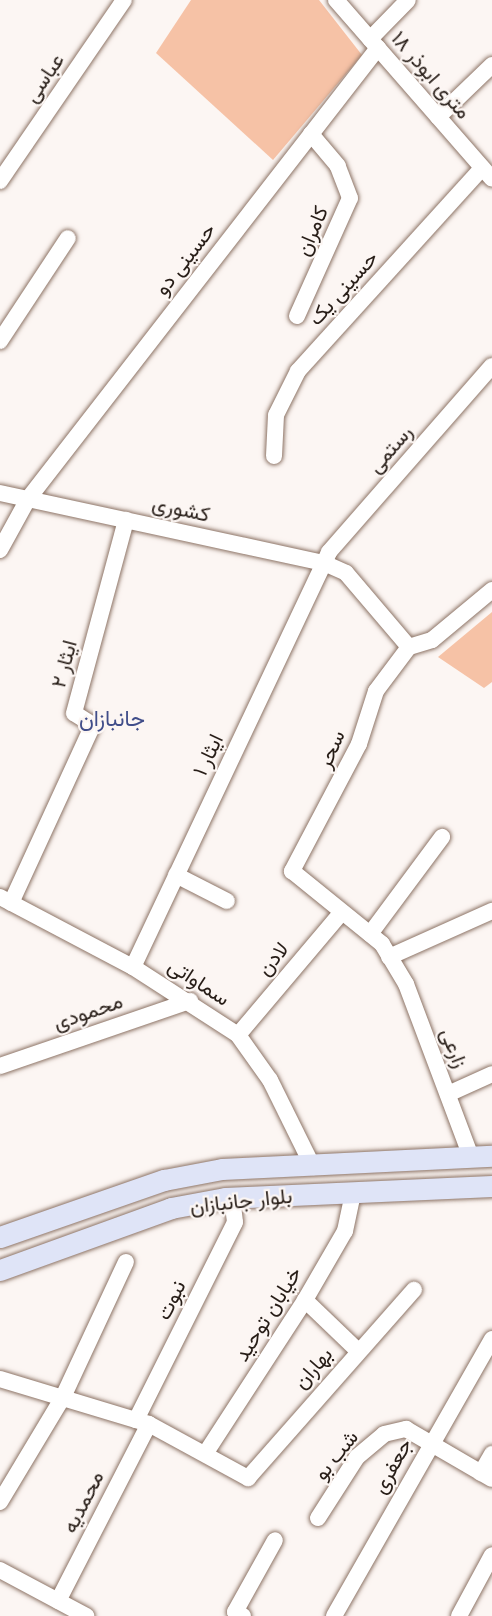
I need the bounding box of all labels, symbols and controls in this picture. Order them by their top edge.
street label: ۱۸ متری ابوذر [386,26,476,124]
street label: عباسی [18,49,70,107]
street label: کامران [290,202,334,260]
street label: حسینی دو [149,218,221,300]
street label: حسینی یک [303,246,383,330]
street label: رستمی [362,420,418,478]
street label: کشوری [150,491,212,527]
street label: ایثار ۲ [46,637,82,691]
district label: جانبازان [79,706,145,732]
street label: سحر [312,726,350,772]
street label: ایثار ۱ [187,730,229,780]
street label: لادن [252,937,294,981]
street label: سماواتی [163,953,235,1011]
street label: محمودی [50,988,126,1036]
street label: زارعی [435,1024,473,1072]
street label: بلوار جانبازان [189,1183,293,1219]
street label: خیابان توحید [229,1262,307,1366]
street label: نبوت [151,1276,191,1324]
street label: بهاران [288,1342,338,1394]
street label: شب بو [308,1425,364,1485]
street label: جعفری [367,1434,417,1498]
street label: محمدیه [57,1467,109,1537]

